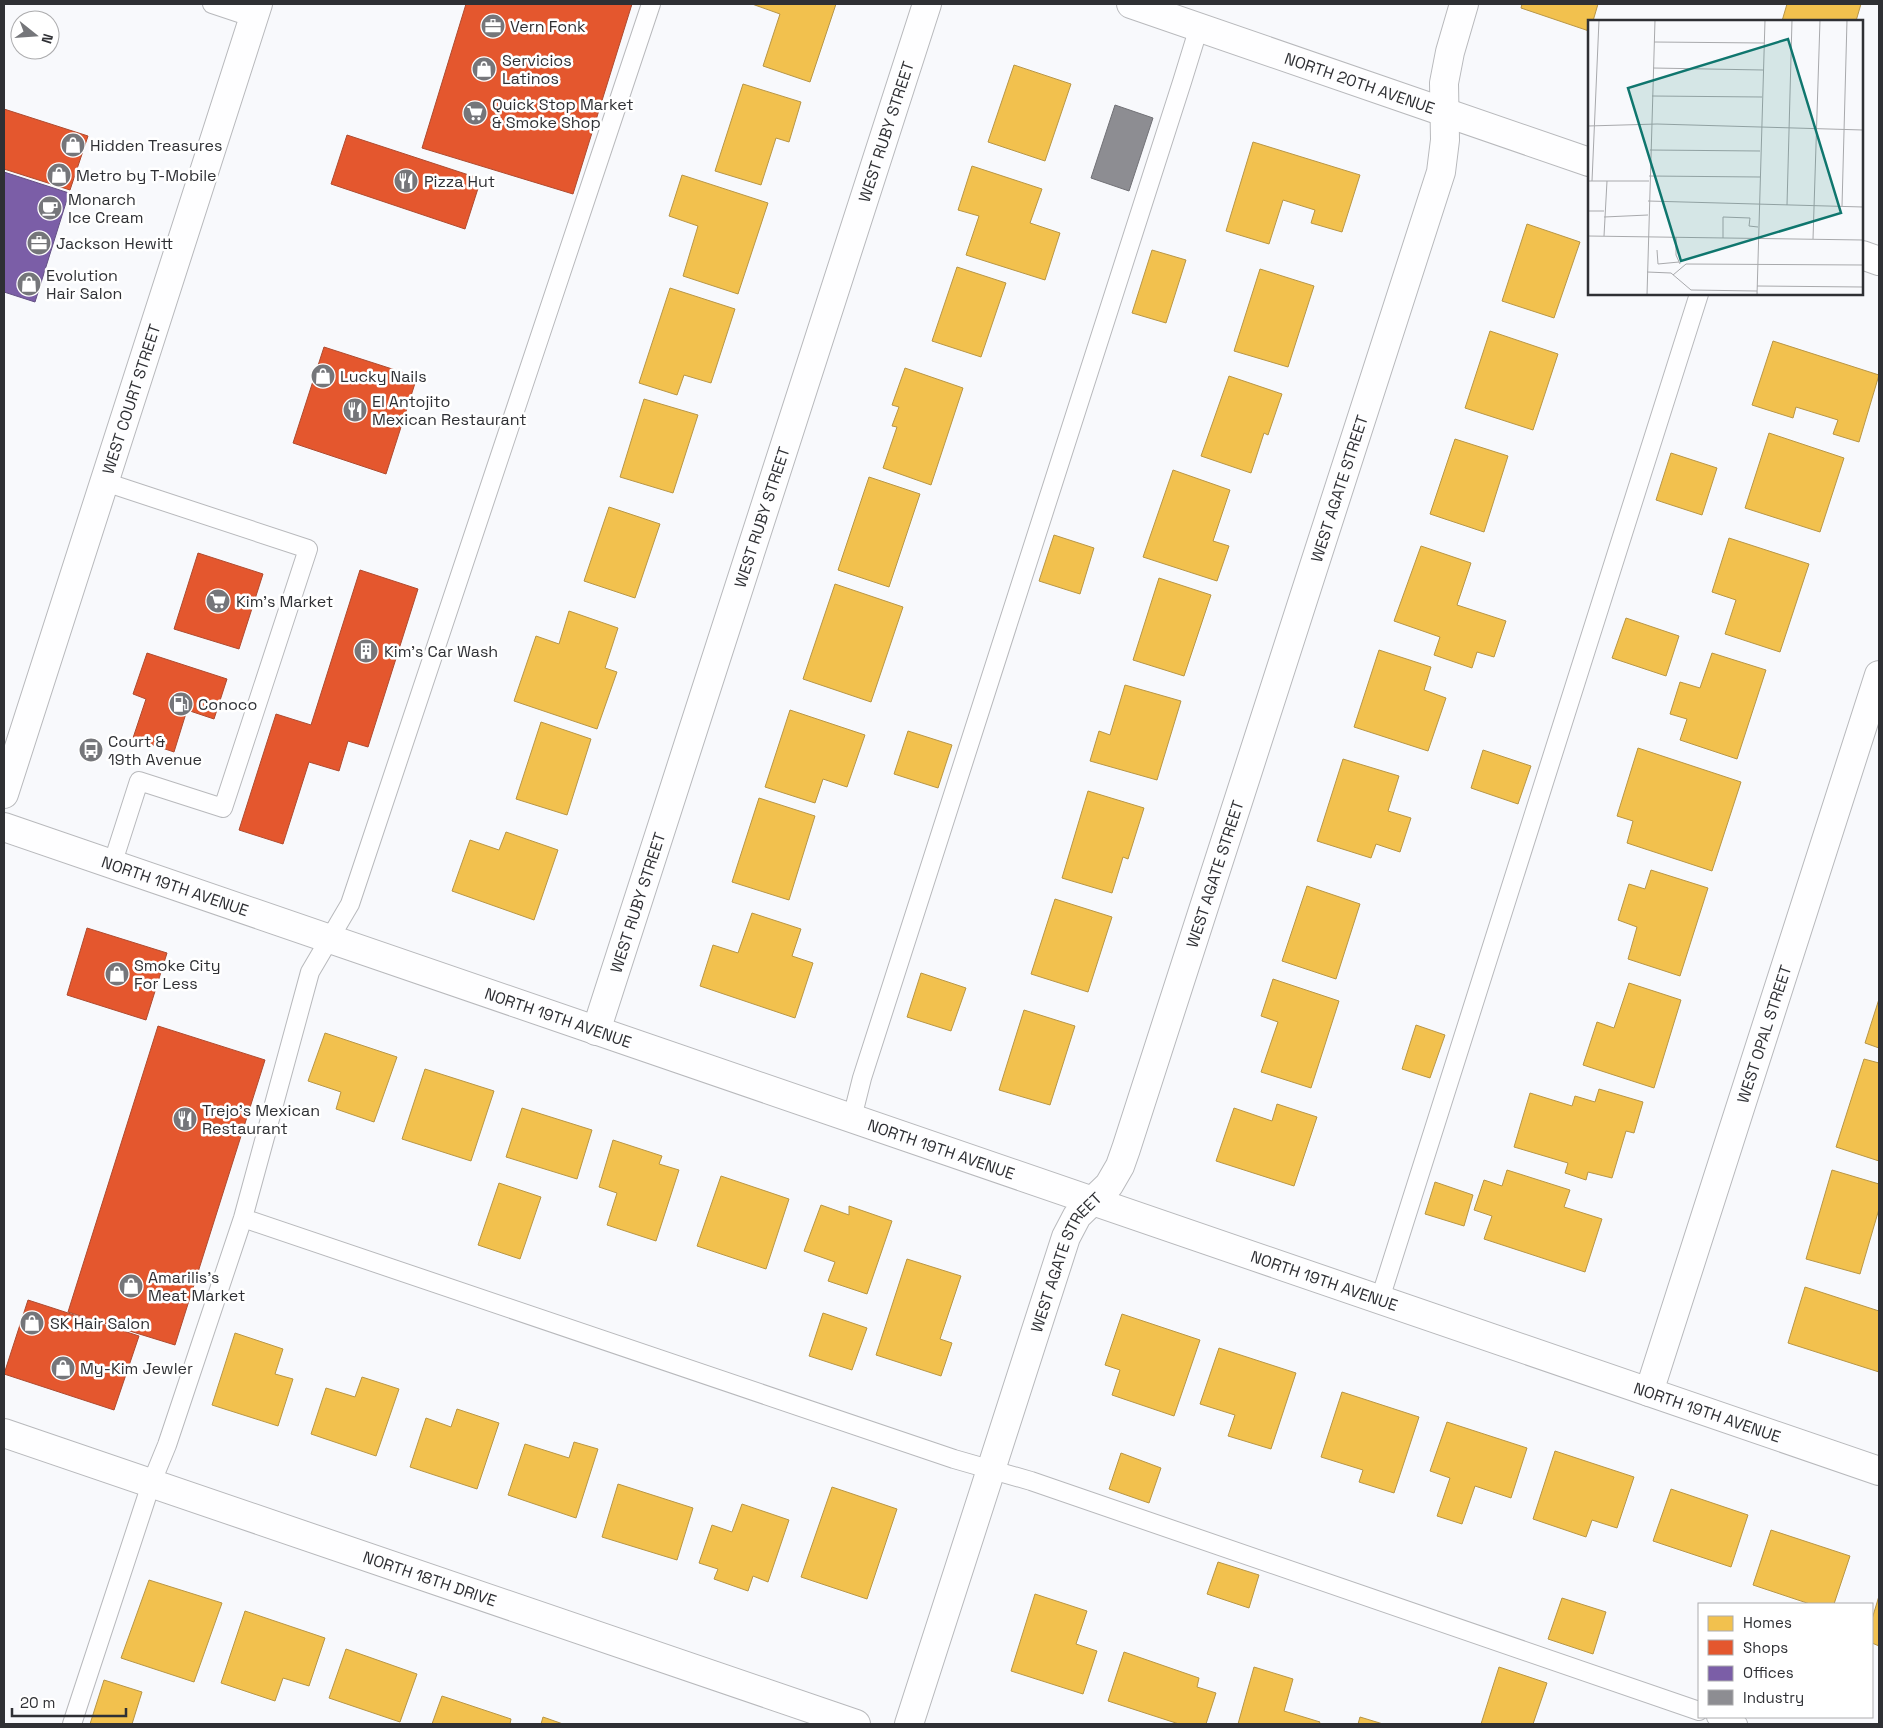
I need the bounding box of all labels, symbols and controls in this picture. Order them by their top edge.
north arrow [10,10,60,60]
office icon: Vern Fonk [480,13,506,39]
place label: Vern Fonk [510,16,586,37]
inset map [1588,20,1863,295]
text: N [37,32,57,46]
street label: NORTH 20TH AVENUE [1282,47,1438,119]
place label: Servicios Latinos [502,50,572,89]
shop icon: Servicios Latinos [471,56,497,82]
street label: WEST RUBY STREET [853,59,918,205]
place label: Quick Stop Market & Smoke Shop [492,94,634,133]
supermarket icon: Quick Stop Market & Smoke Shop [462,100,488,126]
shop icon: Hidden Treasures [60,132,86,158]
place label: Hidden Treasures [90,135,222,156]
shop icon: Metro by T-Mobile [46,162,72,188]
place label: Metro by T-Mobile [76,165,217,186]
restaurant icon: Pizza Hut [393,168,419,194]
place label: Pizza Hut [424,171,495,192]
place label: Monarch Ice Cream [68,189,144,228]
cafe icon: Monarch Ice Cream [37,195,63,221]
office icon: Jackson Hewitt [26,230,52,256]
place label: Jackson Hewitt [56,233,173,254]
place label: Evolution Hair Salon [46,265,122,304]
shop icon: Evolution Hair Salon [16,271,42,297]
street label: WEST COURT STREET [97,321,165,477]
shop icon: Lucky Nails [310,363,336,389]
place label: Lucky Nails [340,366,427,387]
place label: El Antojito Mexican Restaurant [372,391,527,430]
restaurant icon: El Antojito Mexican Restaurant [342,397,368,423]
street label: WEST AGATE STREET [1305,412,1373,565]
street label: WEST RUBY STREET [729,444,794,590]
supermarket icon: Kim's Market [205,588,231,614]
place label: Kim's Market [236,591,333,612]
building icon: Kim's Car Wash [353,638,379,664]
place label: Kim's Car Wash [384,641,498,662]
fuel station icon: Conoco [168,691,194,717]
place label: Conoco [198,694,257,715]
place label: Court & 19th Avenue [108,731,202,770]
bus stop icon: Court & 19th Avenue [78,737,104,763]
street label: WEST AGATE STREET [1181,798,1248,950]
street label: WEST RUBY STREET [605,830,670,975]
street label: NORTH 19TH AVENUE [99,851,251,921]
place label: Smoke City For Less [134,955,221,994]
shop icon: Smoke City For Less [104,961,130,987]
street label: WEST OPAL STREET [1732,962,1796,1106]
street label: NORTH 19TH AVENUE [482,982,635,1052]
place label: Trejo's Mexican Restaurant [202,1100,320,1139]
restaurant icon: Trejo's Mexican Restaurant [172,1106,198,1132]
street label: NORTH 19TH AVENUE [865,1114,1018,1184]
street label: WEST AGATE STREET [1025,1187,1106,1335]
street label: NORTH 19TH AVENUE [1248,1246,1401,1315]
place label: Amarilis's Meat Market [148,1267,245,1306]
shop icon: Amarilis's Meat Market [118,1273,144,1299]
shop icon: SK Hair Salon [19,1310,45,1336]
place label: SK Hair Salon [50,1313,150,1334]
shop icon: My-Kim Jewler [50,1355,76,1381]
place label: My-Kim Jewler [80,1358,193,1379]
street label: NORTH 19TH AVENUE [1631,1377,1784,1447]
street label: NORTH 18TH DRIVE [360,1546,499,1611]
legend [1698,1603,1873,1718]
text: Homes [1743,1613,1792,1632]
text: Shops [1743,1638,1788,1657]
text: Offices [1743,1663,1794,1682]
scale bar [12,1686,126,1718]
text: Industry [1743,1688,1804,1707]
text: 20 m [20,1693,55,1712]

